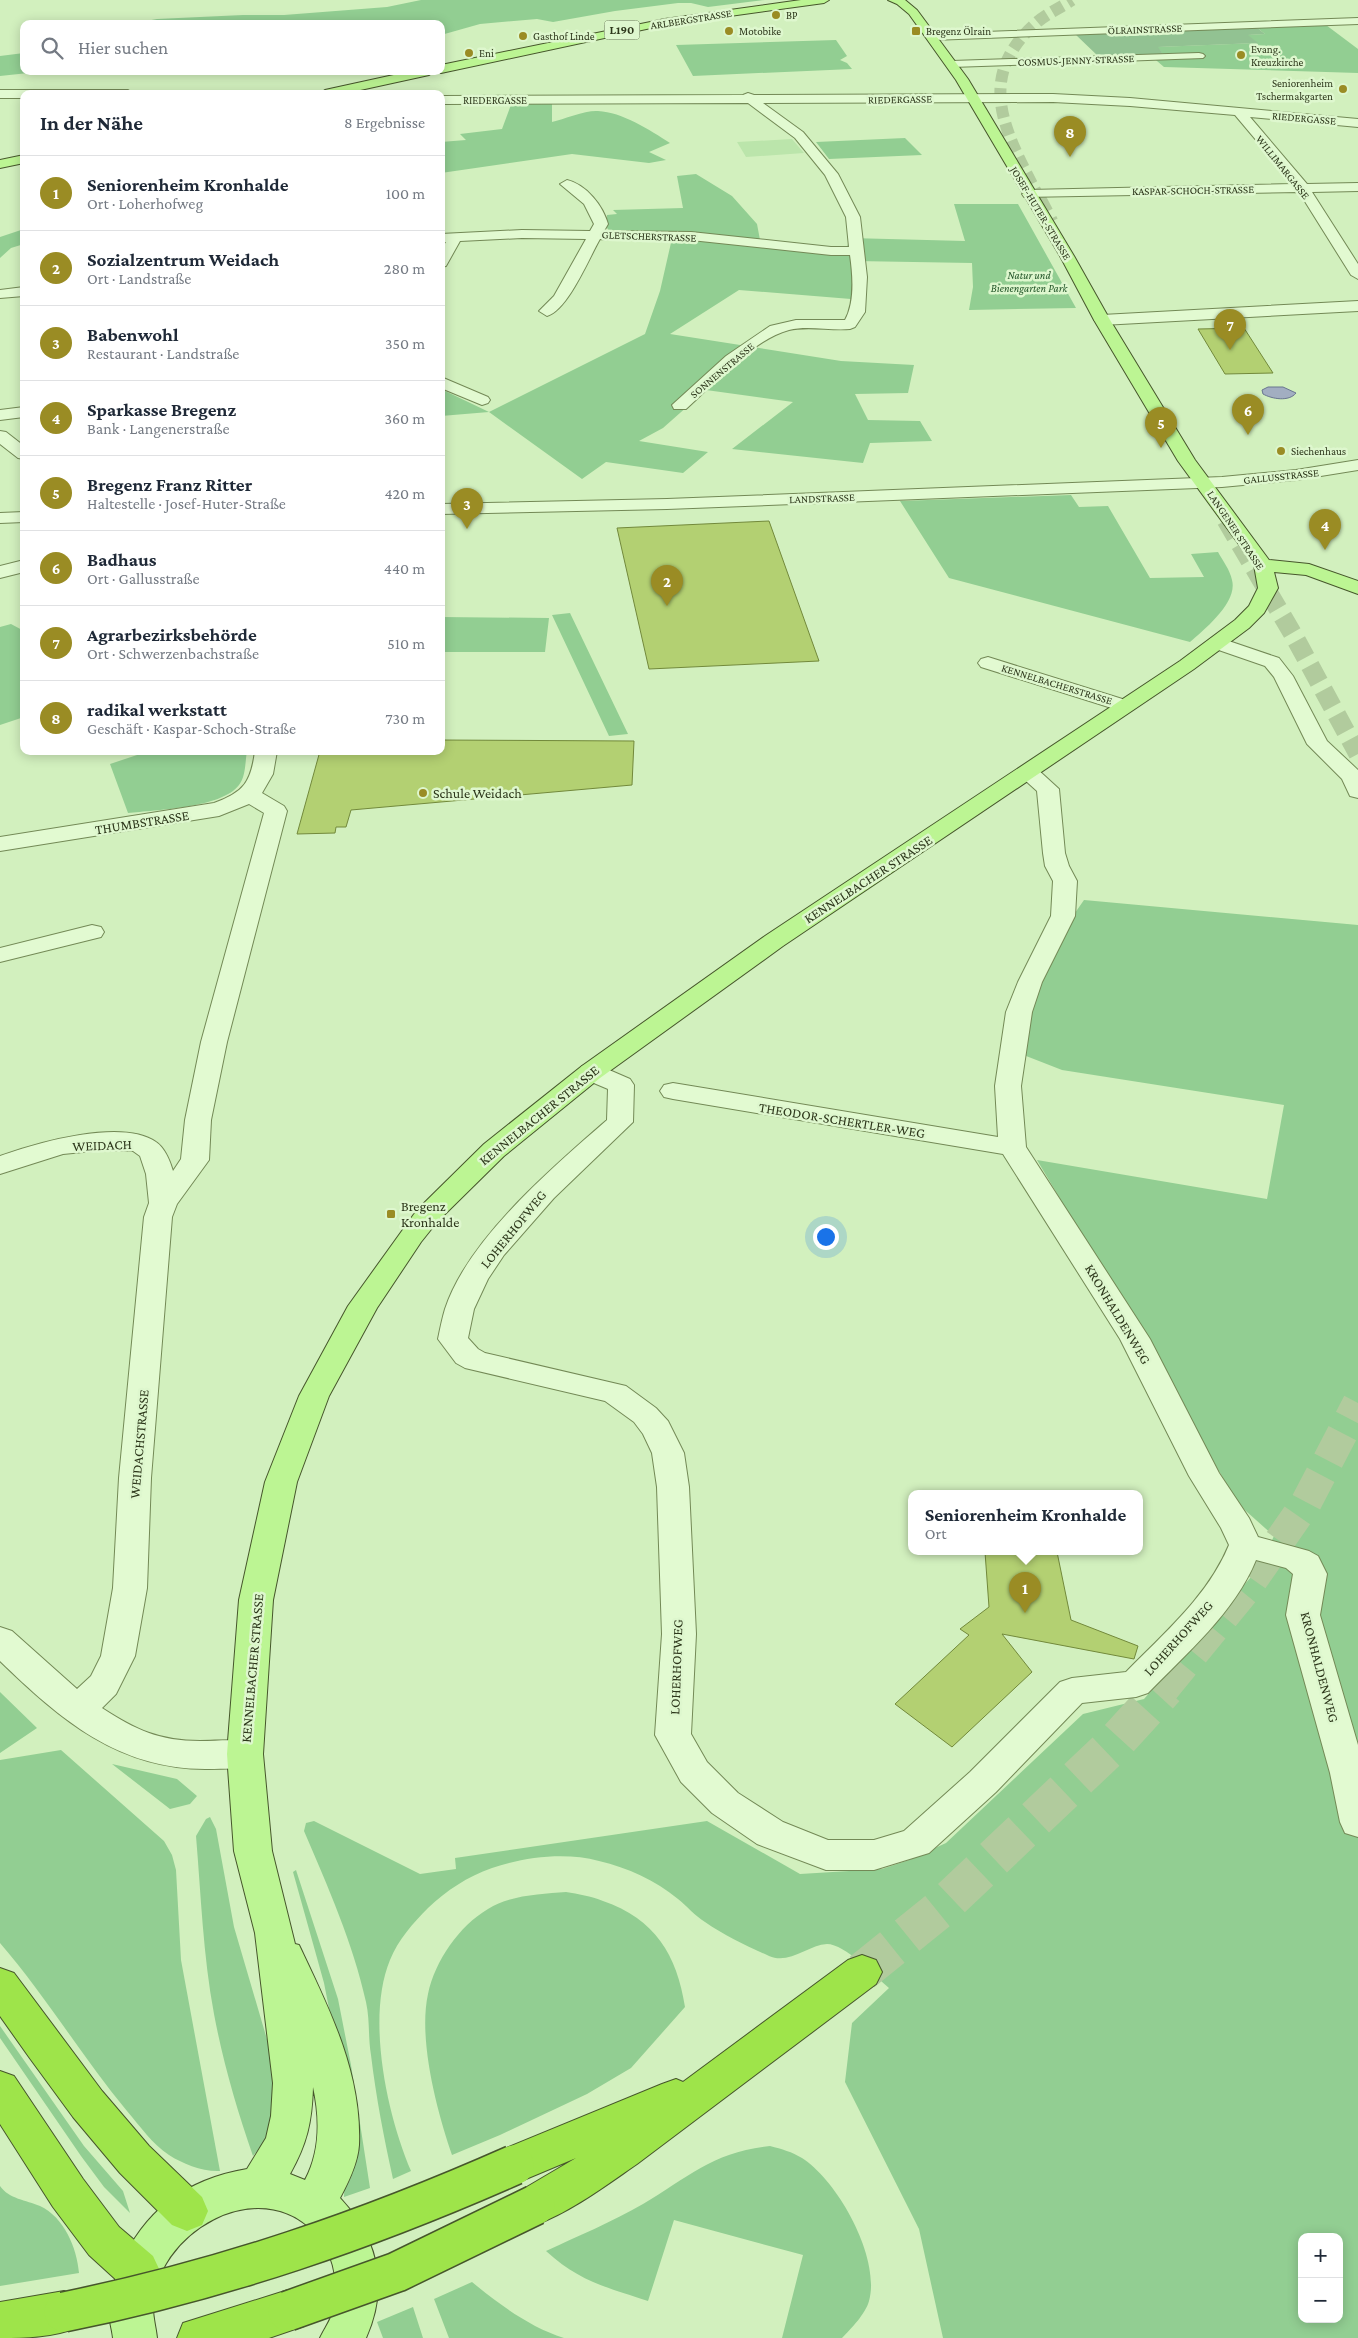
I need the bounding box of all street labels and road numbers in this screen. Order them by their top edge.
street label: ARLBERGSTRASSE [650,7,732,31]
road number: L190 [604,20,640,40]
street label: ÖLRAINSTRASSE [1107,22,1183,36]
street label: COSMUS-JENNY-STRASSE [1017,52,1135,69]
street label: RIEDERGASSE [868,92,932,106]
street label: RIEDERGASSE [463,94,527,106]
street label: RIEDERGASSE [1272,109,1336,127]
street label: WILLIMARGASSE [1254,133,1312,201]
street label: JOSEF-HUTER-STRASSE [1007,163,1074,262]
street label: KASPAR-SCHOCH-STRASSE [1132,183,1254,197]
street label: GLETSCHERSTRASSE [602,228,696,244]
street label: SONNENSTRASSE [688,340,756,400]
street label: GALLUSSTRASSE [1243,466,1319,486]
street label: LANGENER STRASSE [1205,488,1267,572]
street label: LANDSTRASSE [789,491,855,505]
street label: KENNELBACHERSTRASSE [1000,661,1114,707]
street label: THUMBSTRASSE [94,807,191,837]
street label: KENNELBACHER STRASSE [801,831,935,926]
street label: KENNELBACHER STRASSE [476,1061,602,1168]
street label: THEODOR-SCHERTLER-WEG [758,1099,926,1141]
street label: WEIDACH [72,1136,132,1154]
street label: LOHERHOFWEG [477,1187,549,1271]
street label: KRONHALDENWEG [1082,1261,1154,1367]
street label: WEIDACHSTRASSE [126,1388,152,1499]
street label: KENNELBACHER STRASSE [238,1592,267,1743]
street label: LOHERHOFWEG [1140,1597,1216,1679]
street label: KRONHALDENWEG [1298,1610,1342,1724]
street label: LOHERHOFWEG [666,1619,686,1715]

